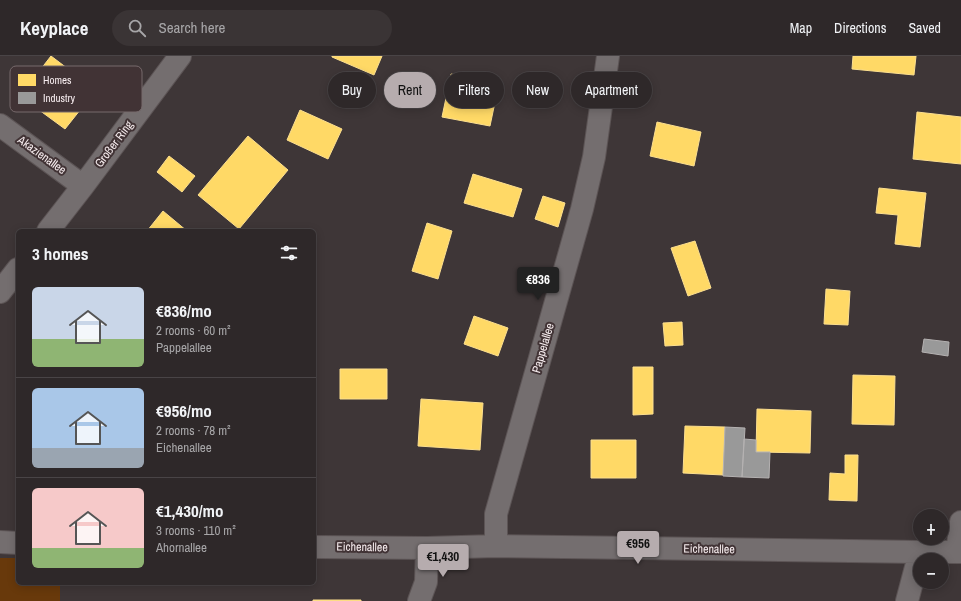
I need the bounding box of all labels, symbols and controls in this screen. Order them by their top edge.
search box [112,10,392,46]
text: Keyplace [20,15,88,41]
icon: search [126,17,148,39]
text: Search here [158,17,225,38]
text: Map [790,19,812,37]
text: Directions [834,19,886,37]
text: Saved [908,19,941,37]
legend [10,66,142,112]
chip: Buy [328,72,376,108]
chip: Rent [384,72,436,108]
chip: Filters [444,72,504,108]
chip: New [512,72,563,108]
chip: Apartment [571,72,652,108]
text: Homes [43,73,72,87]
text: Industry [43,91,76,105]
street label: Großer Ring [91,117,137,171]
street label: Akazienallee [14,131,69,178]
text: 3 homes [32,242,89,265]
icon: filters [278,242,300,264]
pin: €836 [514,267,562,301]
text: €836 [526,271,550,288]
text: €836/mo [156,299,212,322]
icon: home [64,303,112,351]
street label: Pappelallee [528,321,558,375]
text: 2 rooms · 60 m² [156,322,231,339]
text: Pappelallee [156,339,212,356]
text: €956/mo [156,399,212,422]
icon: home [64,404,112,452]
text: 2 rooms · 78 m² [156,422,231,439]
text: Eichenallee [156,439,212,456]
text: €1,430/mo [156,499,223,522]
icon: home [64,504,112,552]
map controls [913,509,949,589]
button: + [913,509,949,545]
text: 3 rooms · 110 m² [156,522,236,539]
pin: €956 [614,531,662,565]
text: €956 [626,535,650,552]
text: Ahornallee [156,539,207,556]
street label: Eichenallee [336,539,388,555]
street label: Eichenallee [683,541,735,557]
pin: €1,430 [410,544,476,578]
text: €1,430 [427,548,459,565]
button: − [913,553,949,589]

